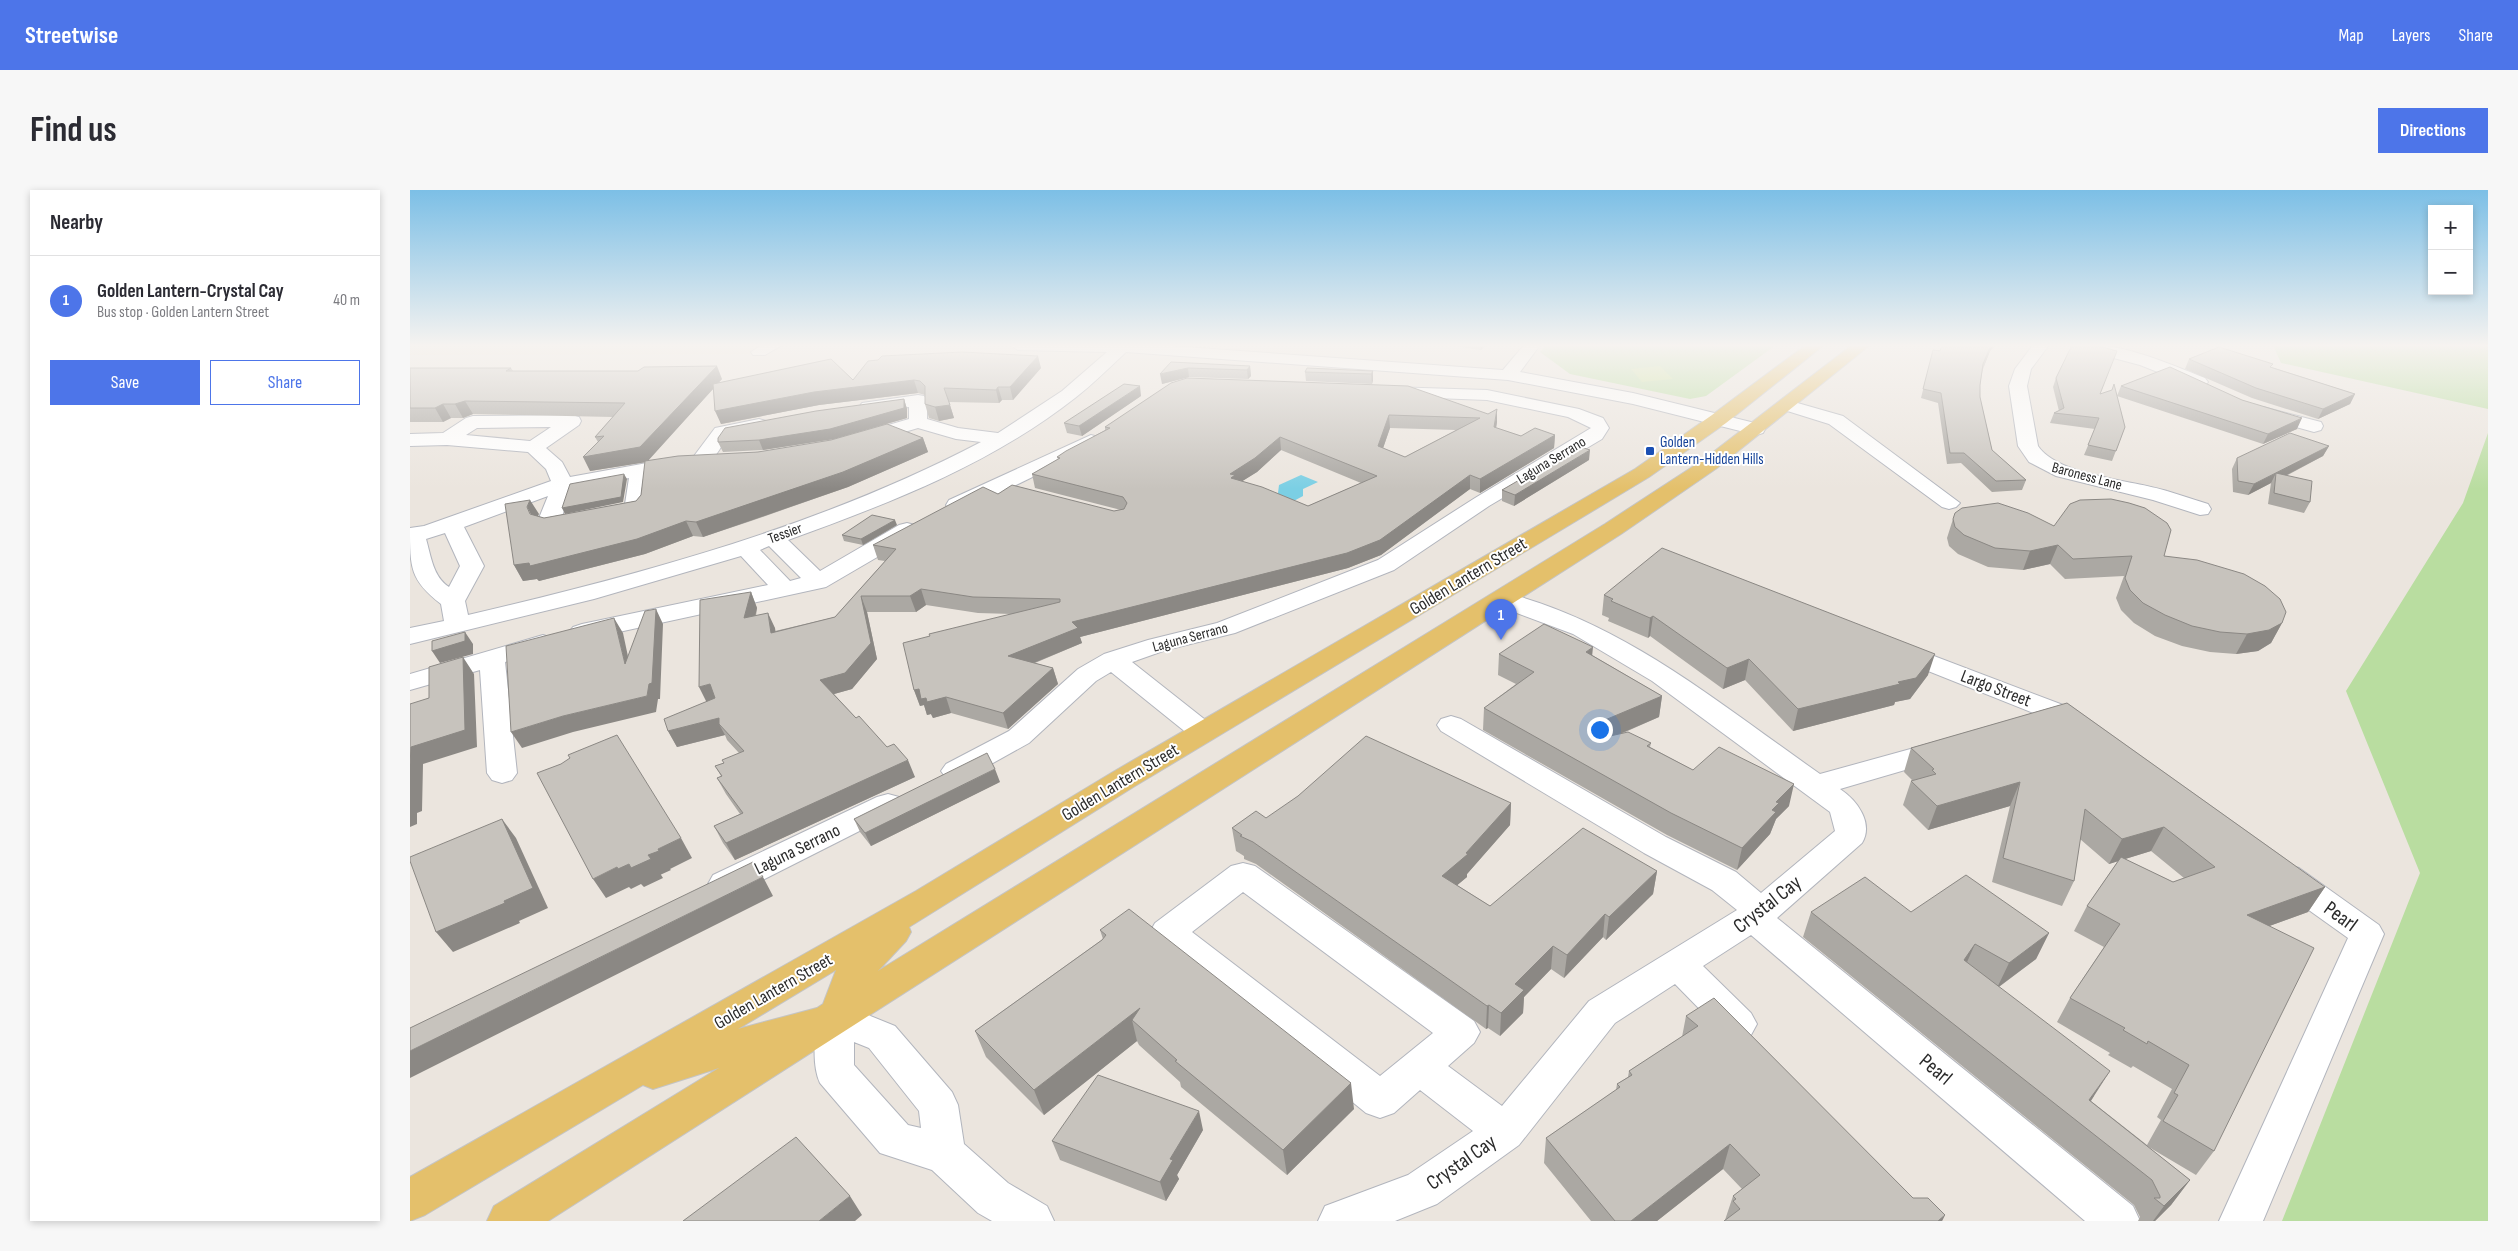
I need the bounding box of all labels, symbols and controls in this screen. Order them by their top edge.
text: Streetwise [25,21,118,50]
text: Map [2339,25,2364,46]
text: Layers [2392,25,2431,46]
text: Share [2459,25,2493,46]
button: Directions [2378,108,2488,153]
text: Find us [30,109,117,152]
map controls [2428,205,2473,295]
button: + [2428,205,2473,250]
text: Nearby [50,210,103,235]
button: − [2428,250,2473,295]
text: Golden Lantern-Crystal Cay [97,280,284,303]
text: 1 [63,291,69,310]
text: 40 m [333,291,360,310]
text: Bus stop · Golden Lantern Street [97,303,269,322]
button: Save [50,360,200,405]
button: Share [210,360,360,405]
street label: Laguna Serrano [1513,432,1589,489]
place label: Golden Lantern-Hidden Hills [1660,433,1764,469]
marker: Golden Lantern-Hidden Hills [1644,445,1656,457]
street label: Baroness Lane [2050,458,2124,495]
street label: Tessier [766,518,805,548]
street label: Golden Lantern Street [1406,533,1531,620]
pin: 1 [1485,599,1517,640]
street label: Laguna Serrano [1150,618,1230,657]
street label: Largo Street [1958,665,2034,712]
your location [1587,717,1613,743]
street label: Golden Lantern Street [1058,739,1183,826]
street label: Laguna Serrano [751,820,844,879]
street label: Crystal Cay [1728,870,1806,939]
street label: Pearl [2319,896,2362,937]
street label: Golden Lantern Street [710,949,836,1034]
street label: Pearl [1914,1048,1957,1090]
street label: Crystal Cay [1422,1129,1501,1195]

